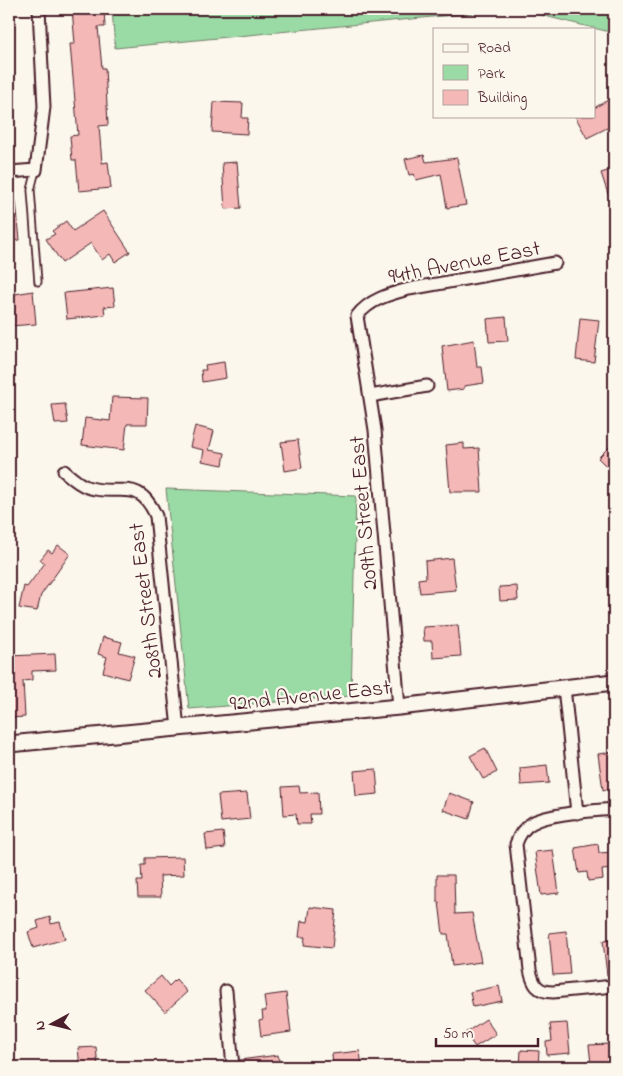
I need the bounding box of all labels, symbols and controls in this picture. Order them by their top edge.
legend [433,28,596,118]
text: Road [478,37,511,59]
text: Park [478,63,506,85]
text: Building [477,87,527,110]
street label: 94th Avenue East [386,233,544,294]
street label: 209th Street East [342,433,388,591]
street label: 208th Street East [121,520,172,680]
street label: 92nd Avenue East [228,673,393,721]
north arrow [28,998,78,1048]
scale bar [436,1016,538,1048]
text: N [30,1019,52,1031]
text: 50 m [443,1023,474,1045]

